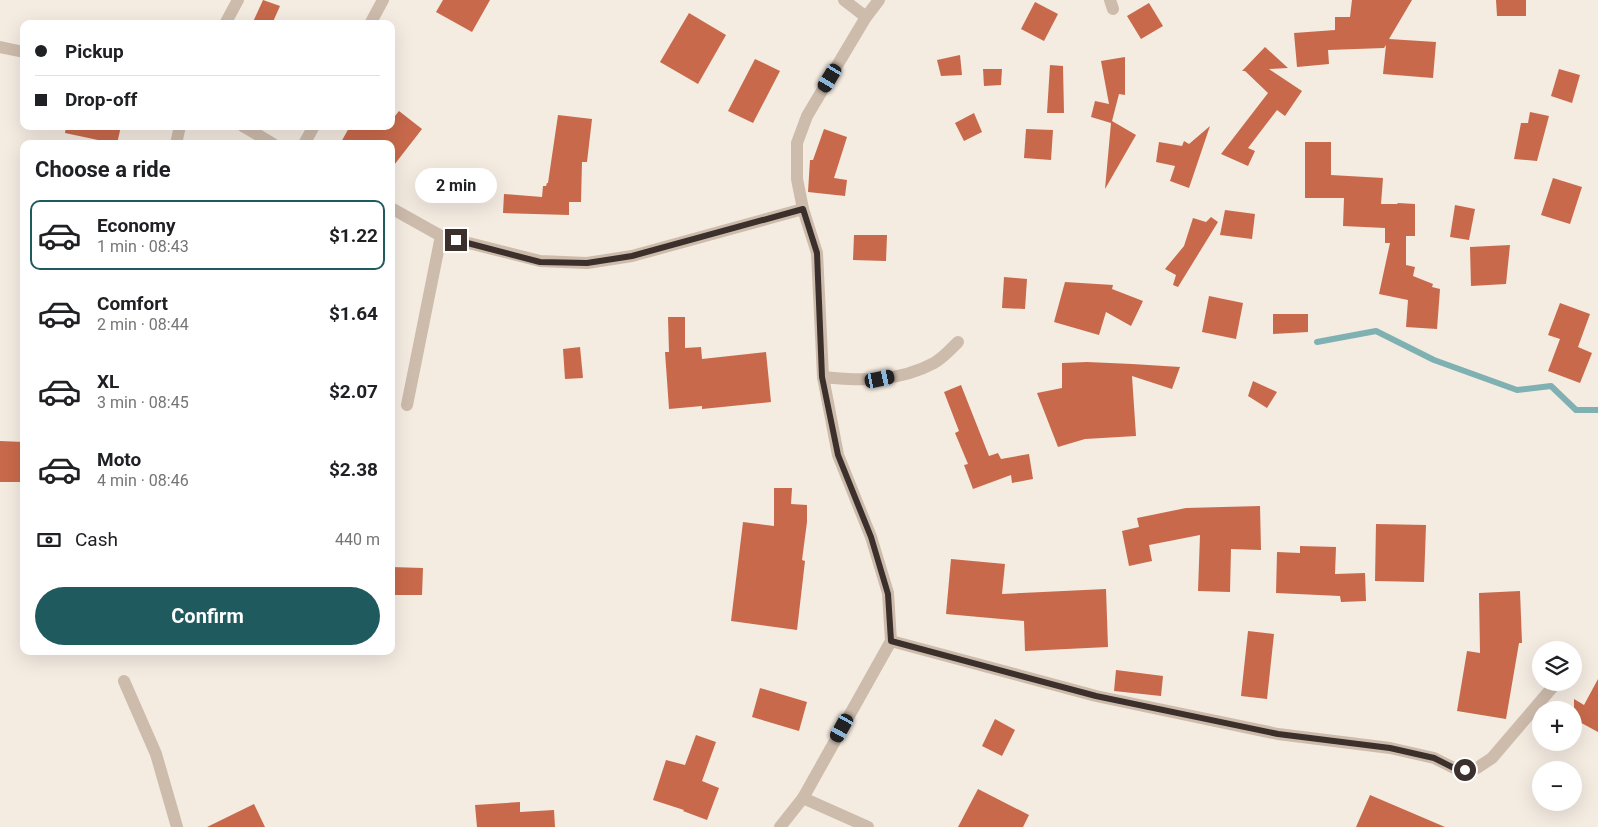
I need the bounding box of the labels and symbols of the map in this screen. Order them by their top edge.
car [815,61,844,95]
callout: 2 min [415,168,497,202]
route end [445,229,467,251]
car [863,369,896,389]
car [828,711,855,745]
route start [1454,759,1476,781]

